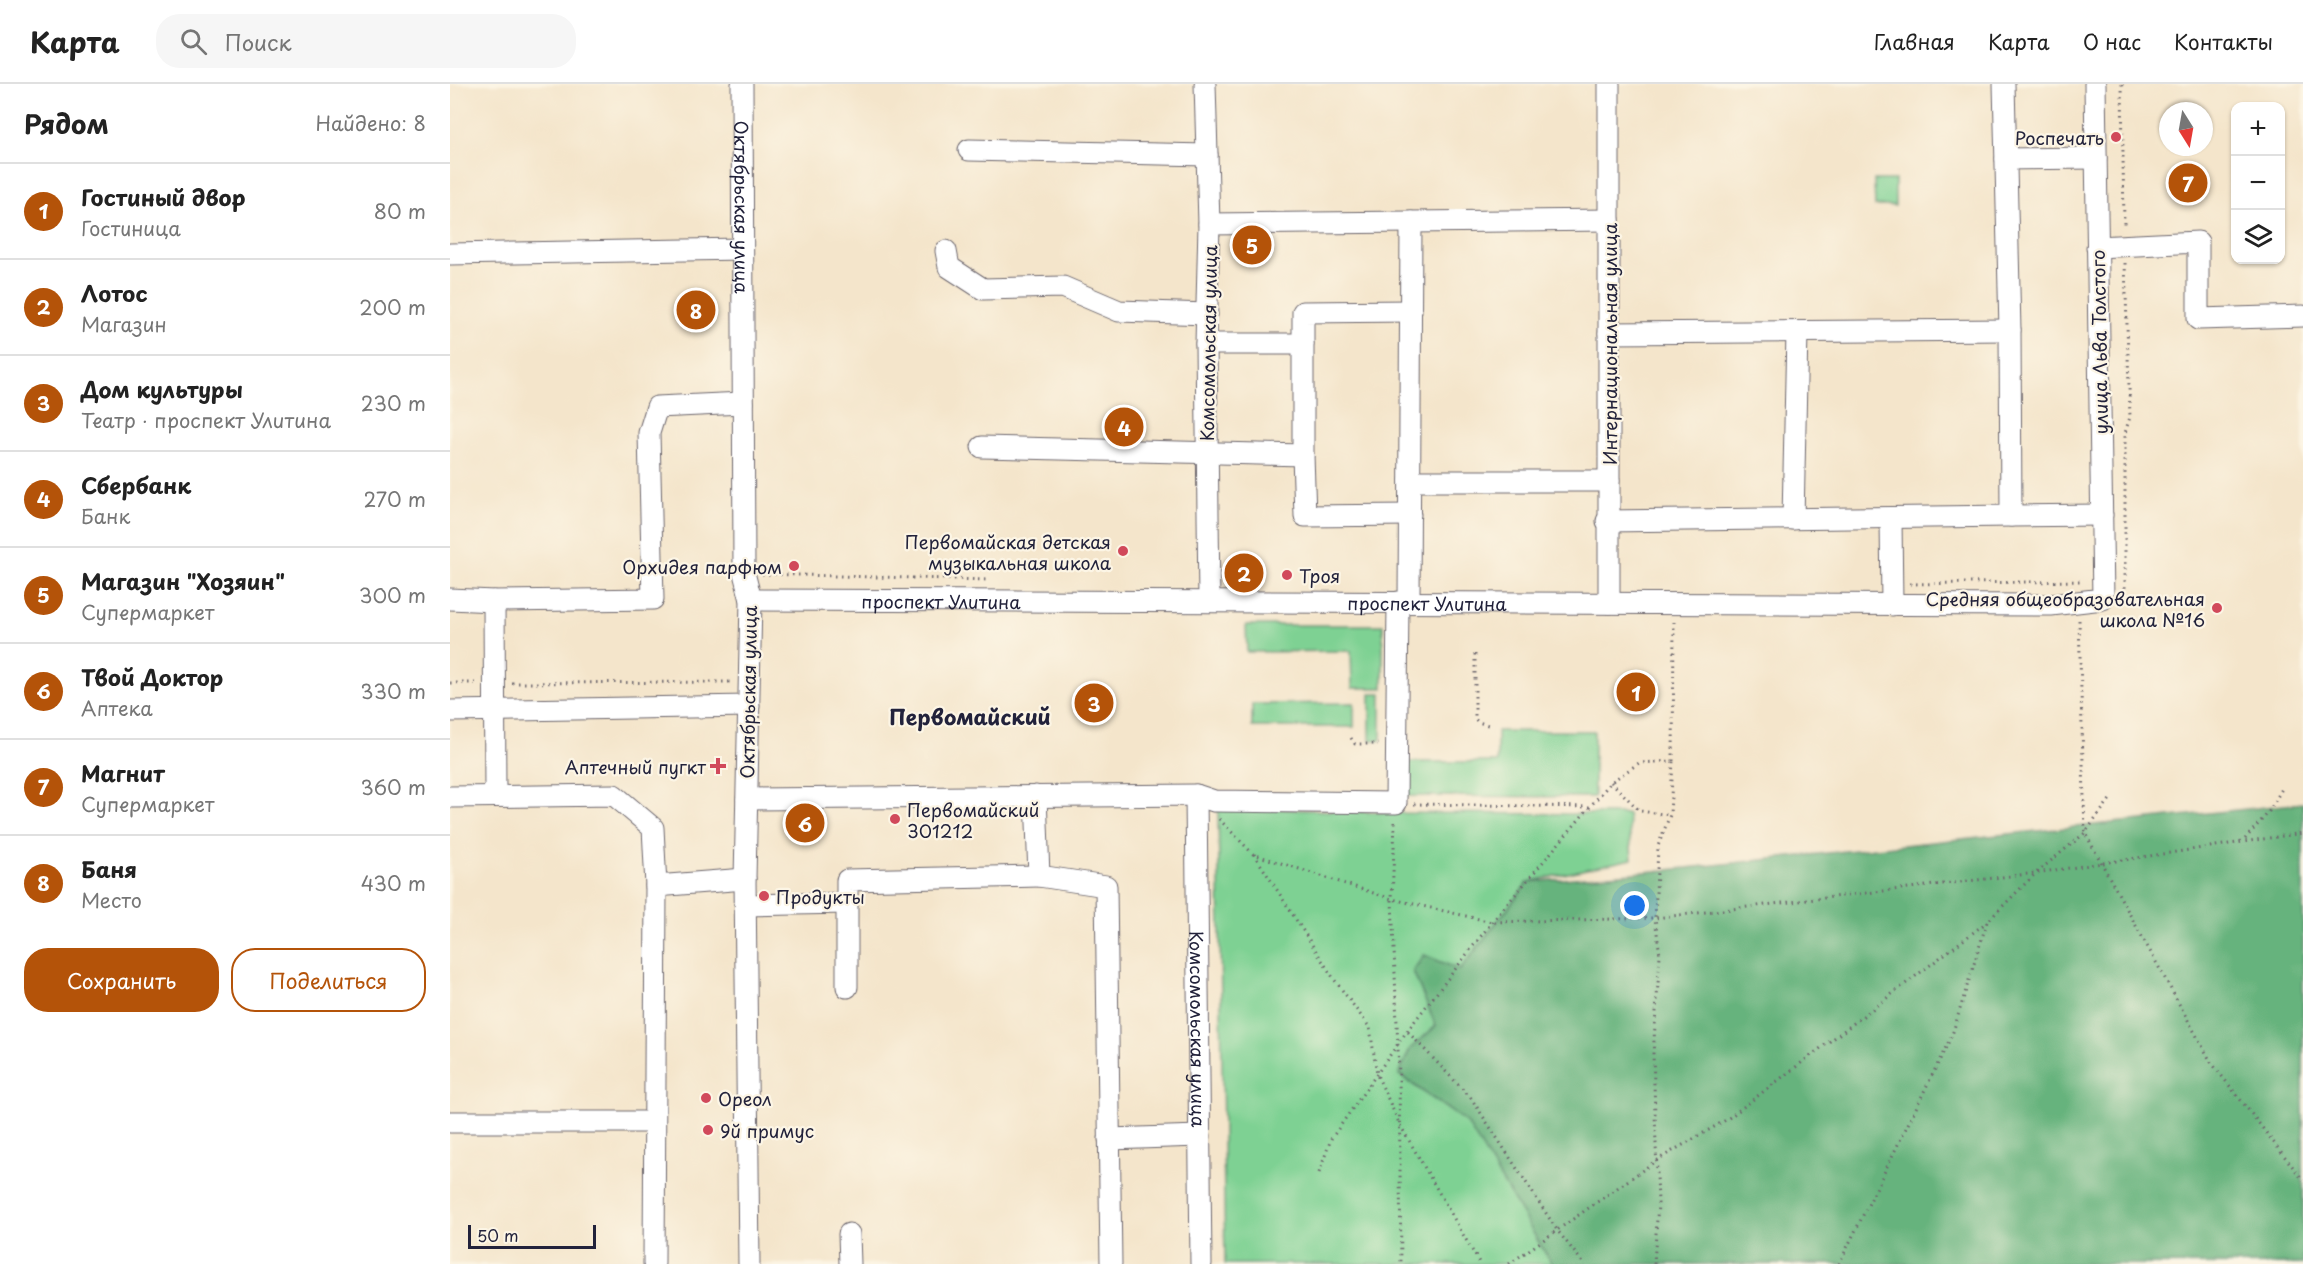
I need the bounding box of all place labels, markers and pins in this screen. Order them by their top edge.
place label: Роспечать [2015,124,2104,151]
marker: Роспечать [2109,130,2123,144]
pin: 7 [2168,160,2208,206]
pin: 5 [1232,222,1272,268]
pin: 8 [676,288,716,332]
pin: 4 [1104,404,1144,450]
place label: Первомайская детская музыкальная школа [905,528,1112,576]
marker: Первомайская детская музыкальная школа [1116,544,1130,558]
pin: 2 [1224,550,1264,596]
place label: Орхидея парфюм [622,553,782,580]
marker: Орхидея парфюм [787,559,801,573]
place label: Троя [1299,562,1340,589]
marker: Троя [1280,568,1294,582]
place label: Средняя общеобразовательная школа №16 [1926,585,2205,633]
marker: Средняя общеобразовательная школа №16 [2210,601,2224,615]
pin: 1 [1616,670,1656,714]
pin: 3 [1074,680,1114,726]
place label: Аптечный пугкт [565,753,706,780]
marker: Аптечный пугкт [711,759,725,773]
place label: Первомайский 301212 [907,796,1039,844]
pin: 6 [786,800,824,846]
marker: Первомайский 301212 [888,812,902,826]
place label: Продукты [776,883,865,910]
marker: Продукты [757,889,771,903]
place label: Ореол [718,1085,772,1112]
marker: Ореол [699,1091,713,1105]
place label: 9й примус [720,1117,814,1144]
marker: 9й примус [701,1123,715,1137]

